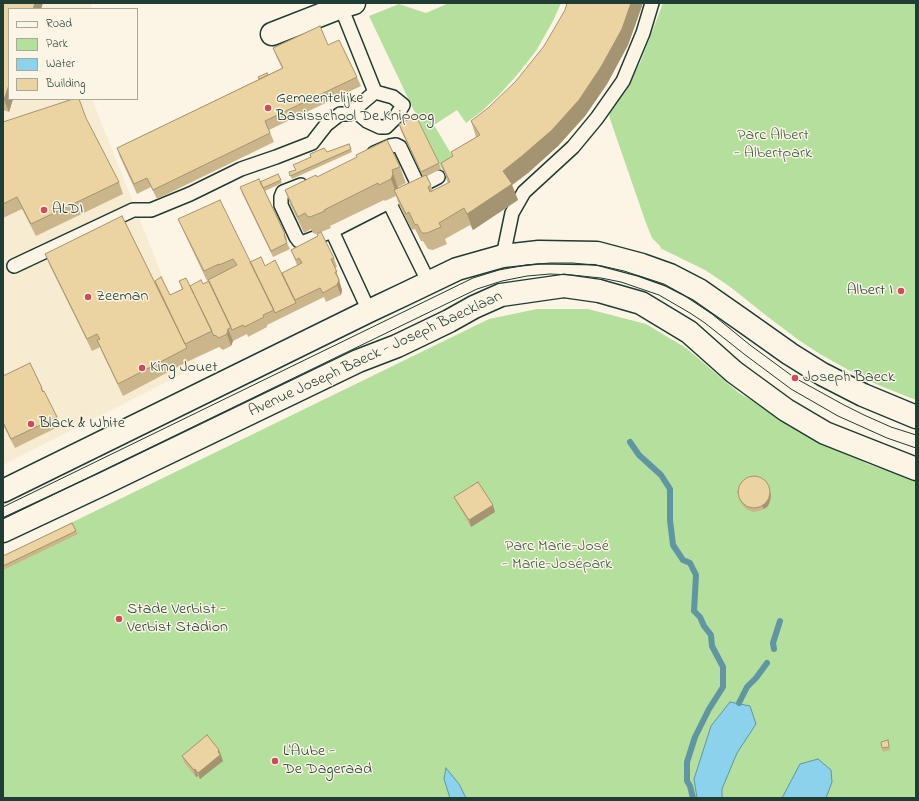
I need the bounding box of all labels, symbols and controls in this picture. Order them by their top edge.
legend [8,8,138,100]
text: Road [46,15,72,33]
text: Park [46,35,68,53]
text: Water [46,55,75,73]
text: Building [46,75,85,93]
place label: Gemeentelijke Basisschool De Knipoog [276,89,434,127]
marker: Gemeentelijke Basisschool De Knipoog [263,103,273,113]
park label: Parc Albert - Albertpark [734,126,812,164]
place label: ALDI [52,200,83,220]
marker: ALDI [39,205,49,215]
place label: Albert I [847,281,893,301]
marker: Albert I [896,286,906,296]
place label: Zeeman [96,287,148,307]
street label: Avenue Joseph Baeck - Joseph Baecklaan [246,288,506,422]
marker: Zeeman [83,292,93,302]
place label: King Jouet [150,358,218,378]
marker: King Jouet [137,363,147,373]
place label: Joseph Baeck [803,368,895,388]
marker: Joseph Baeck [790,373,800,383]
place label: Black & White [39,414,125,434]
marker: Black & White [26,419,36,429]
park label: Parc Marie-José - Marie-Josépark [502,537,612,575]
place label: Stade Verbist - Verbist Stadion [127,600,228,638]
marker: Stade Verbist - Verbist Stadion [114,614,124,624]
place label: L'Aube - De Dageraad [283,742,372,780]
marker: L'Aube - De Dageraad [270,756,280,766]

